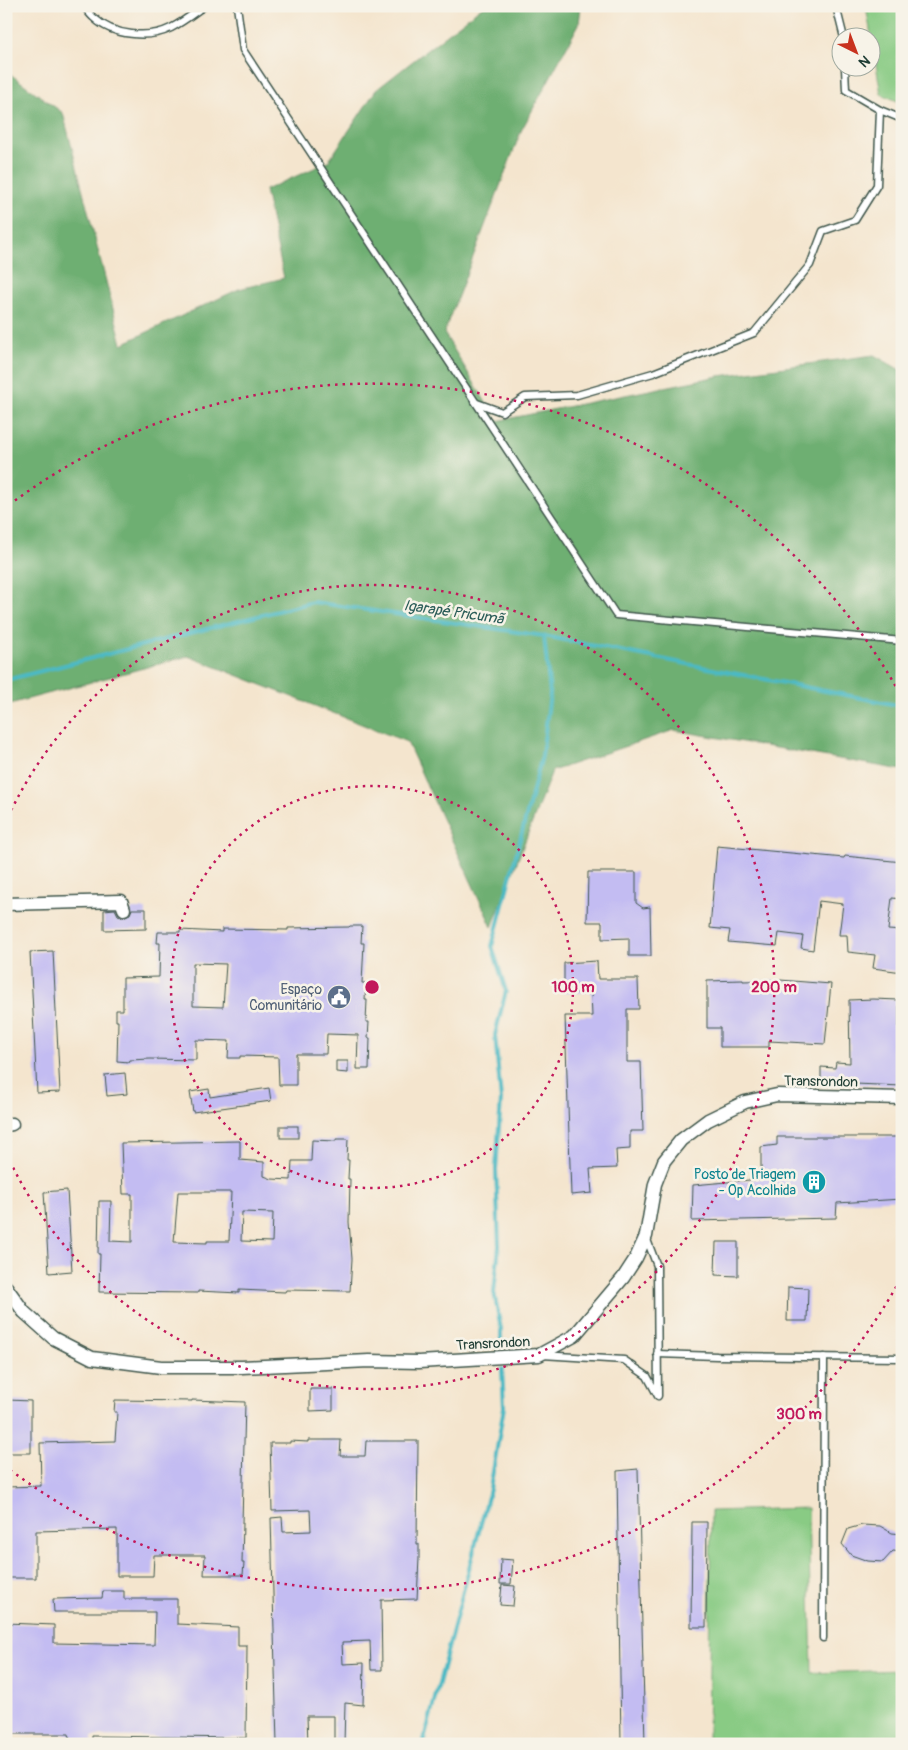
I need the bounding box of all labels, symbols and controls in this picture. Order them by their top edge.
north arrow [830,28,880,78]
text: N [855,52,874,71]
water label: Igarapé Pricumã [403,596,507,629]
centre of rings [363,978,381,996]
text: 100 m [552,978,594,997]
text: 200 m [751,978,797,997]
place label: Espaço Comunitário [249,981,322,1014]
public building icon: Espaço Comunitário [326,984,352,1010]
street label: Transrondon [784,1072,858,1091]
place label: Posto de Triagem - Op Acolhida [694,1166,796,1199]
building icon: Posto de Triagem - Op Acolhida [801,1169,827,1195]
street label: Transrondon [456,1333,531,1354]
text: 300 m [776,1405,822,1424]

